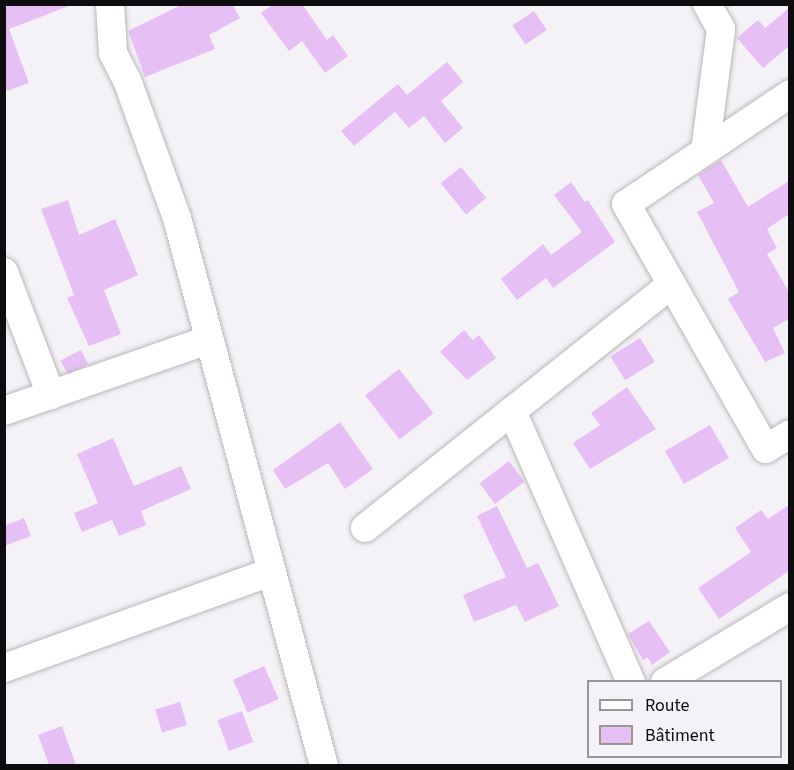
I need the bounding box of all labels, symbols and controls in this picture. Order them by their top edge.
legend [587,680,782,758]
text: Route [645,693,689,718]
text: Bâtiment [645,723,715,748]

